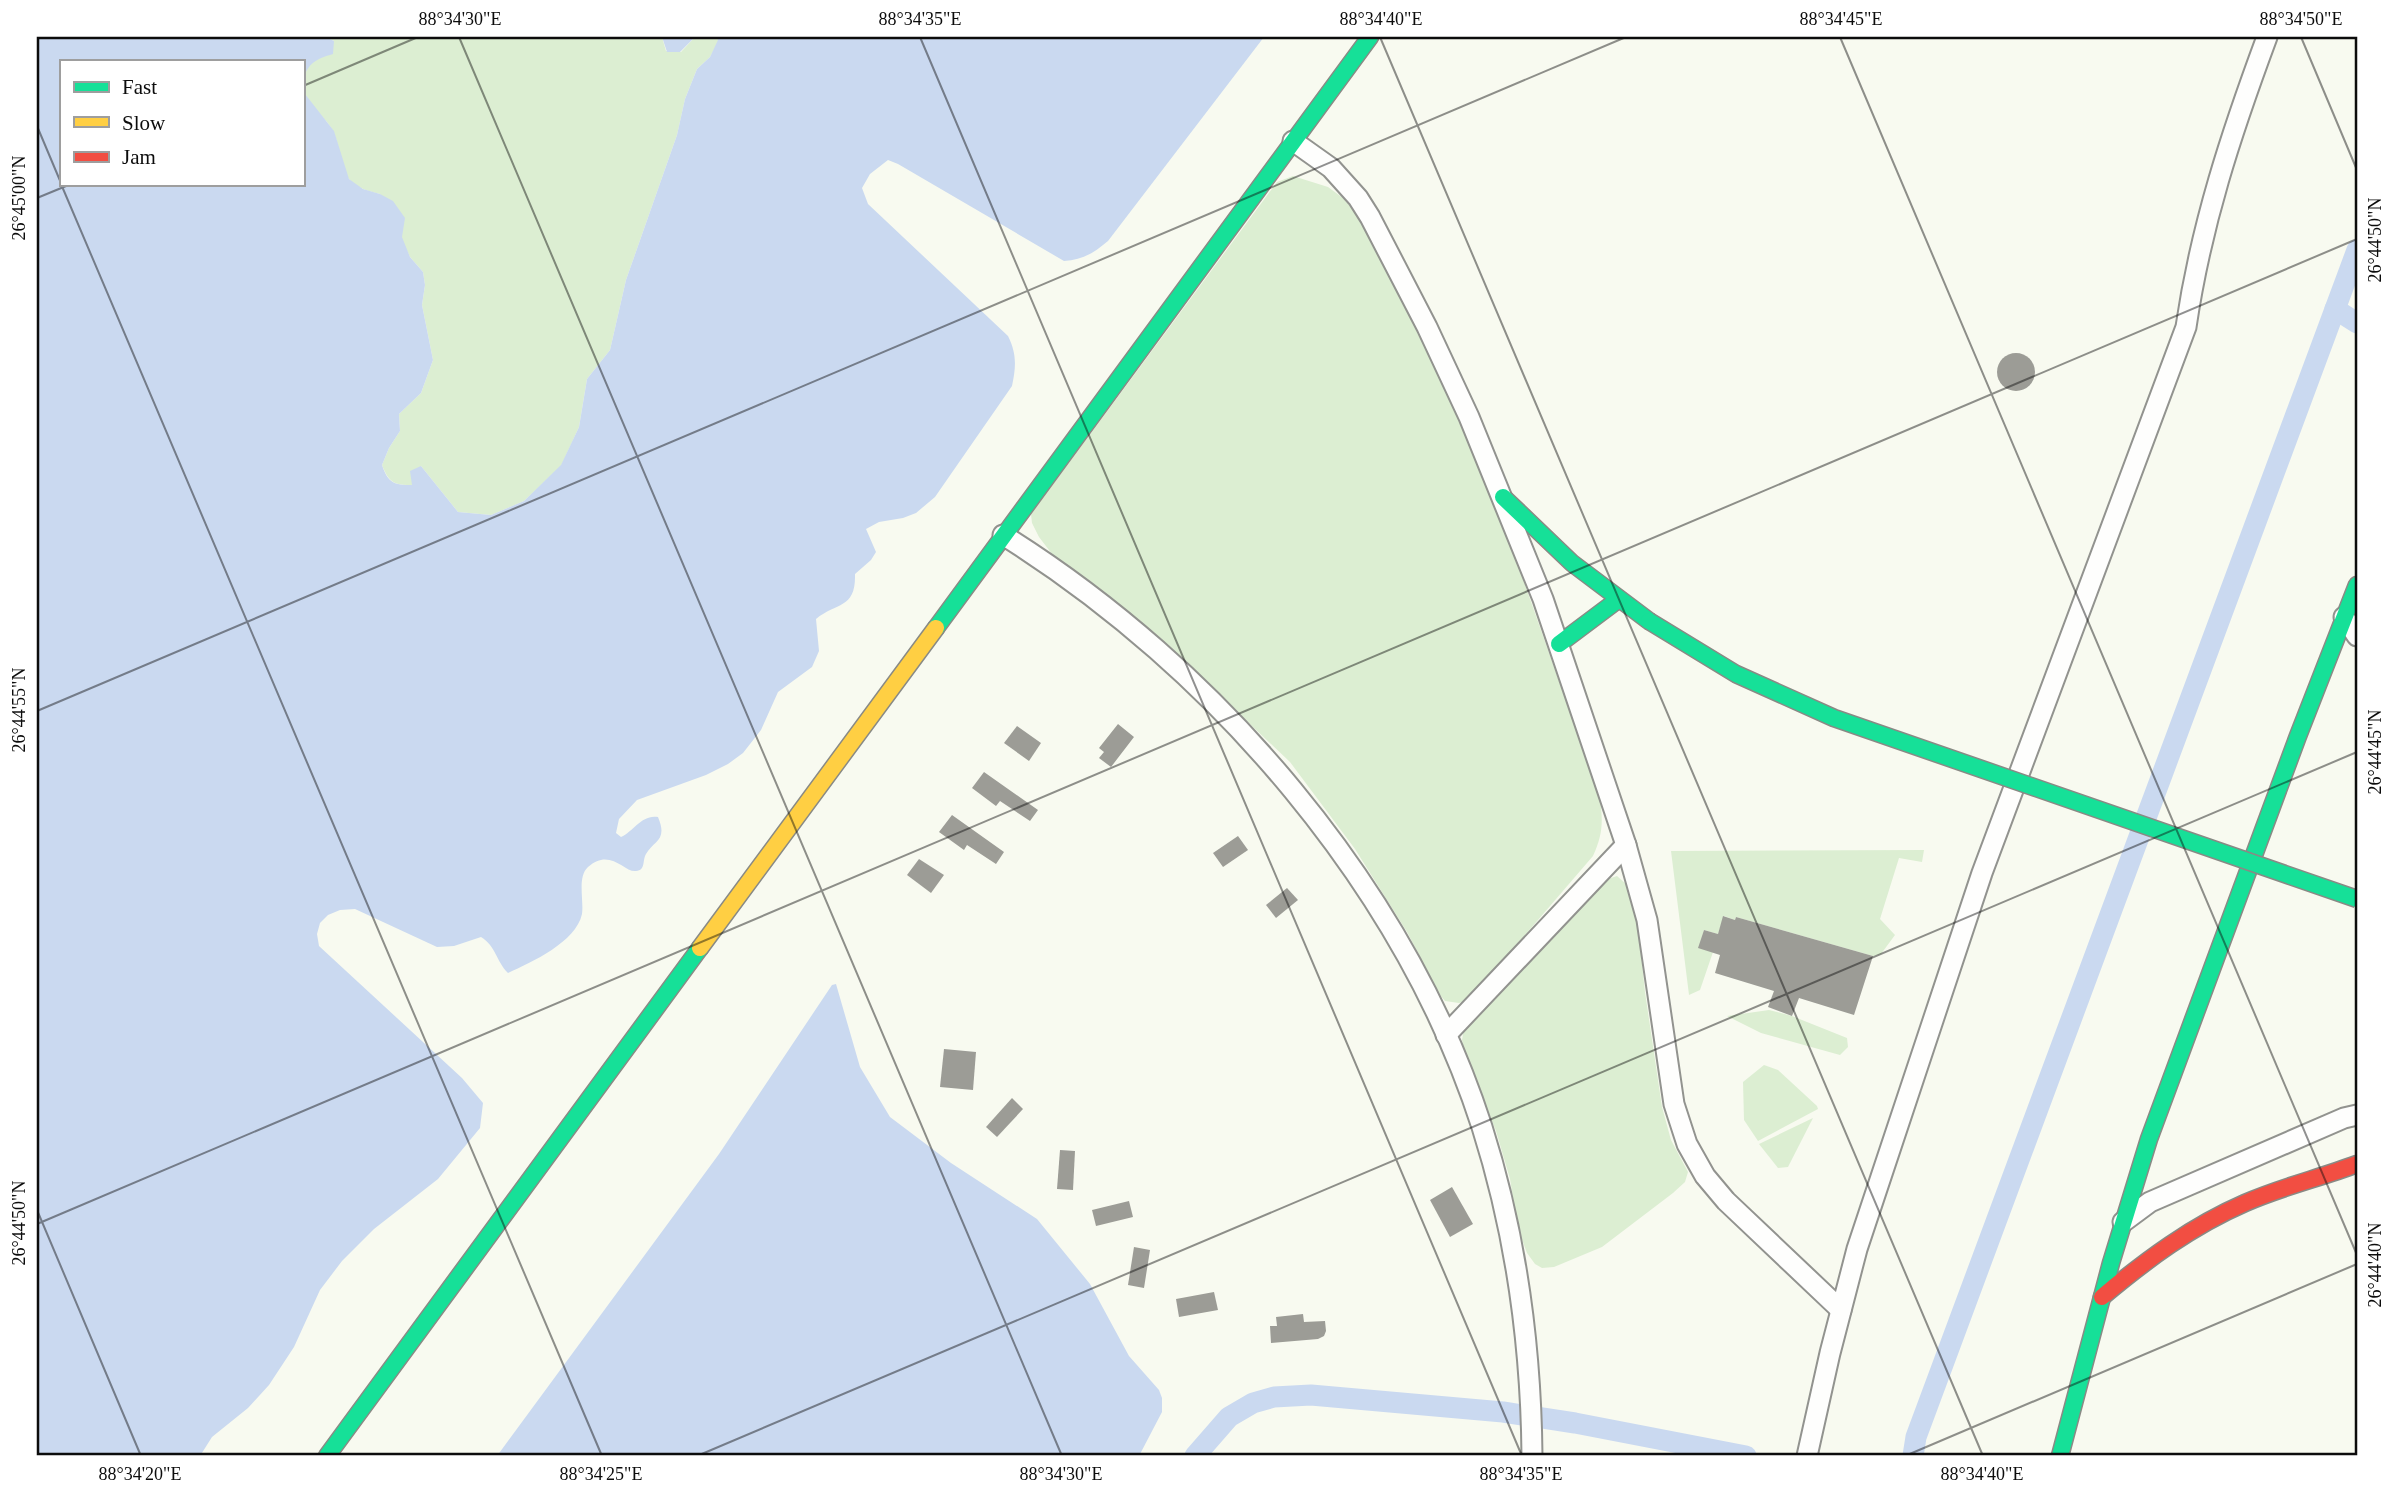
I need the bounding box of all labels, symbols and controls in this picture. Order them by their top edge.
text: 88°34'30"E [419,9,501,29]
text: 88°34'35"E [879,9,961,29]
text: 88°34'40"E [1340,9,1422,29]
text: 88°34'45"E [1800,9,1882,29]
text: 88°34'50"E [2260,9,2342,29]
legend [60,60,304,186]
text: Fast [122,75,157,99]
text: Slow [122,111,166,135]
text: Jam [122,145,156,169]
text: 26°45'00"N [9,156,29,240]
text: 26°44'50"N [2365,198,2385,282]
text: 26°44'55"N [9,668,29,752]
text: 26°44'45"N [2365,710,2385,794]
text: 26°44'50"N [9,1181,29,1265]
text: 26°44'40"N [2365,1223,2385,1307]
text: 88°34'20"E [99,1464,181,1484]
text: 88°34'25"E [560,1464,642,1484]
text: 88°34'30"E [1020,1464,1102,1484]
text: 88°34'35"E [1480,1464,1562,1484]
text: 88°34'40"E [1941,1464,2023,1484]

